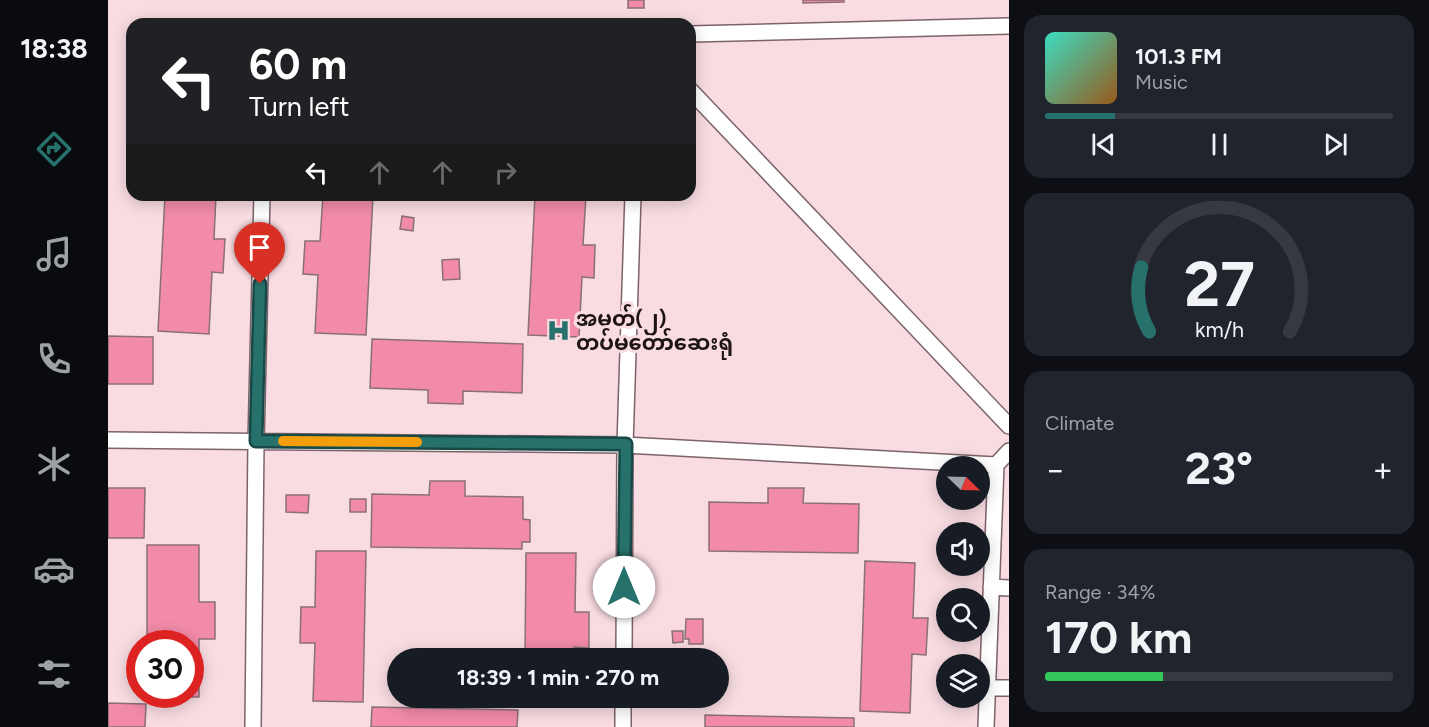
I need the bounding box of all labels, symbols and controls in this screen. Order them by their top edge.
text: 18:38 [20,32,88,65]
text: 60 m [249,39,347,90]
icon: left [150,42,228,120]
text: 101.3 FM [1135,43,1222,70]
text: Music [1135,70,1188,94]
text: Turn left [249,90,349,123]
icon: directions [33,128,75,170]
icon: previous [1087,128,1120,161]
icon: pause [1203,128,1236,161]
icon: next [1319,128,1352,161]
icon: left [300,156,333,189]
icon: ahead [363,156,396,189]
icon: ahead [426,156,459,189]
icon: right [489,156,522,189]
pin [234,222,285,284]
icon: arrive [243,231,276,264]
icon: music [33,233,75,275]
text: 27 [1184,247,1254,322]
place label: အမှတ်(၂) တပ်မတော်ဆေးရုံ [576,303,733,360]
text: km/h [1195,317,1243,342]
hospital icon: အမှတ်(၂) တပ်မတော်ဆေးရုံ [545,318,571,344]
icon: phone [33,338,75,380]
text: Climate [1045,411,1114,435]
text: 23° [1185,441,1253,495]
icon: climate [33,443,75,485]
text: − [1045,450,1066,489]
text: + [1372,450,1393,489]
north arrow [936,456,990,510]
map controls [936,456,990,708]
button: sound [936,522,990,576]
icon: car [33,548,75,590]
position arrow [592,555,656,619]
text: Range · 34% [1045,580,1156,604]
button: search [936,588,990,642]
text: 170 km [1045,610,1192,664]
speed limit sign: 30 [126,630,204,708]
icon: filters [33,653,75,695]
button: layers [936,654,990,708]
text: 18:39 · 1 min · 270 m [457,664,659,691]

